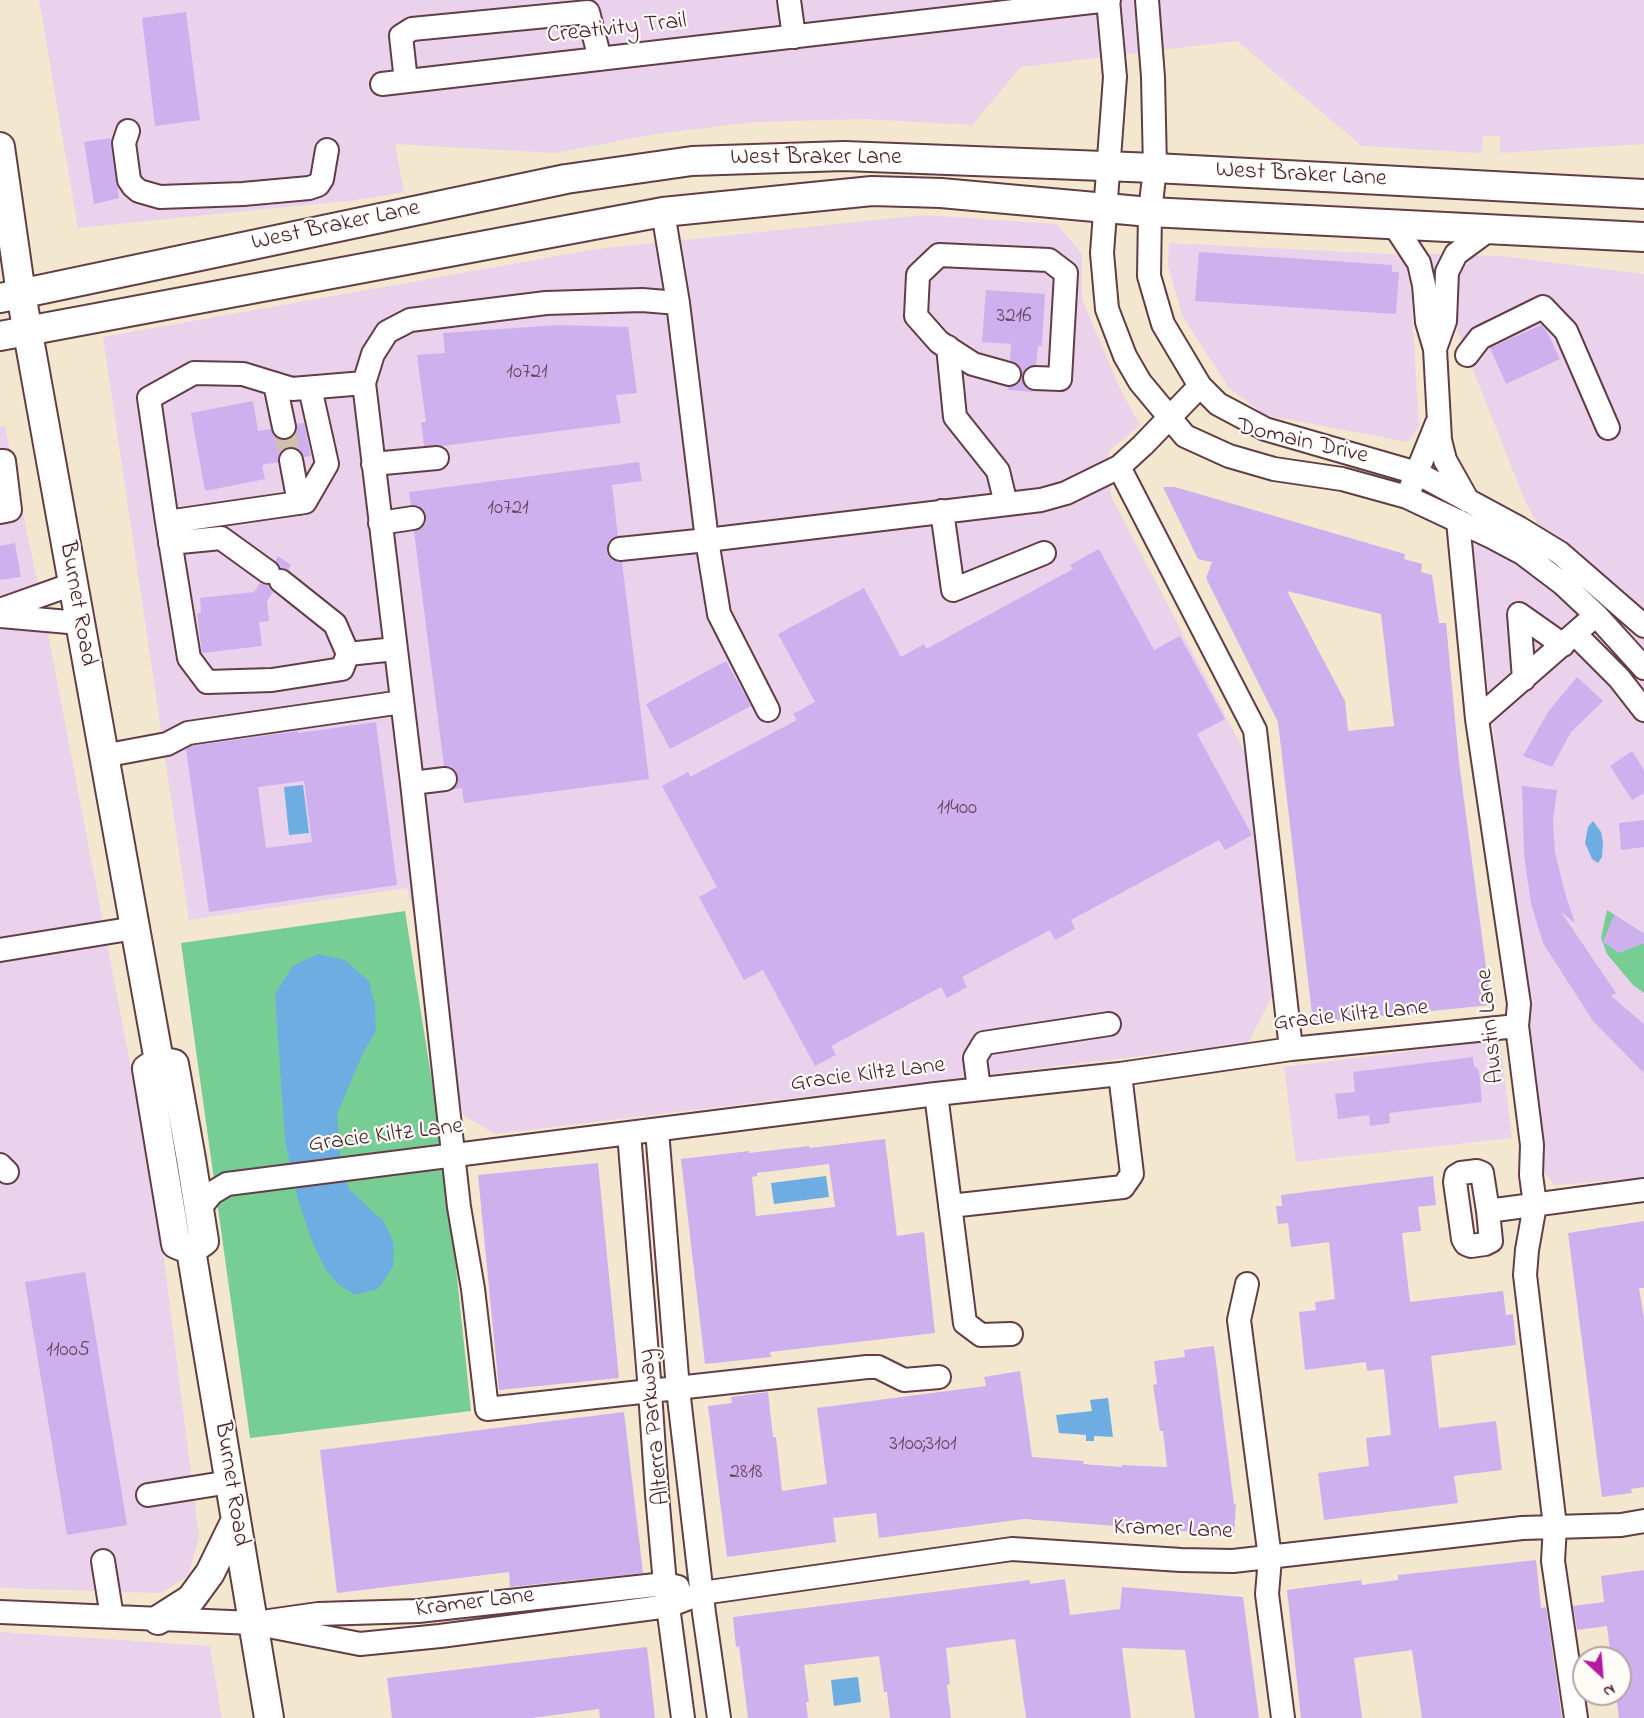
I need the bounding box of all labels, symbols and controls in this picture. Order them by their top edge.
street label: Creativity Trail [546,8,688,52]
street label: West Braker Lane [730,145,902,173]
street label: West Braker Lane [1215,157,1387,195]
street label: West Braker Lane [249,195,423,259]
house number: 3216 [996,305,1032,331]
house number: 10721 [506,361,548,387]
street label: Domain Drive [1234,414,1370,472]
house number: 10721 [487,497,529,523]
street label: Burnet Road [51,539,101,669]
house number: 11400 [937,797,977,823]
street label: Austin Lane [1472,967,1512,1085]
street label: Gracie Kiltz Lane [1272,995,1430,1039]
street label: Gracie Kiltz Lane [789,1052,947,1100]
street label: Gracie Kiltz Lane [307,1113,465,1161]
house number: 11005 [46,1339,90,1365]
street label: Alterra Parkway [633,1347,679,1507]
street label: Burnet Road [206,1419,254,1549]
house number: 3100;3101 [889,1433,957,1459]
house number: 2818 [730,1461,762,1487]
street label: Kramer Lane [1113,1515,1233,1547]
street label: Kramer Lane [414,1582,536,1626]
north arrow [1572,1646,1632,1706]
text: N [1599,1677,1619,1704]

